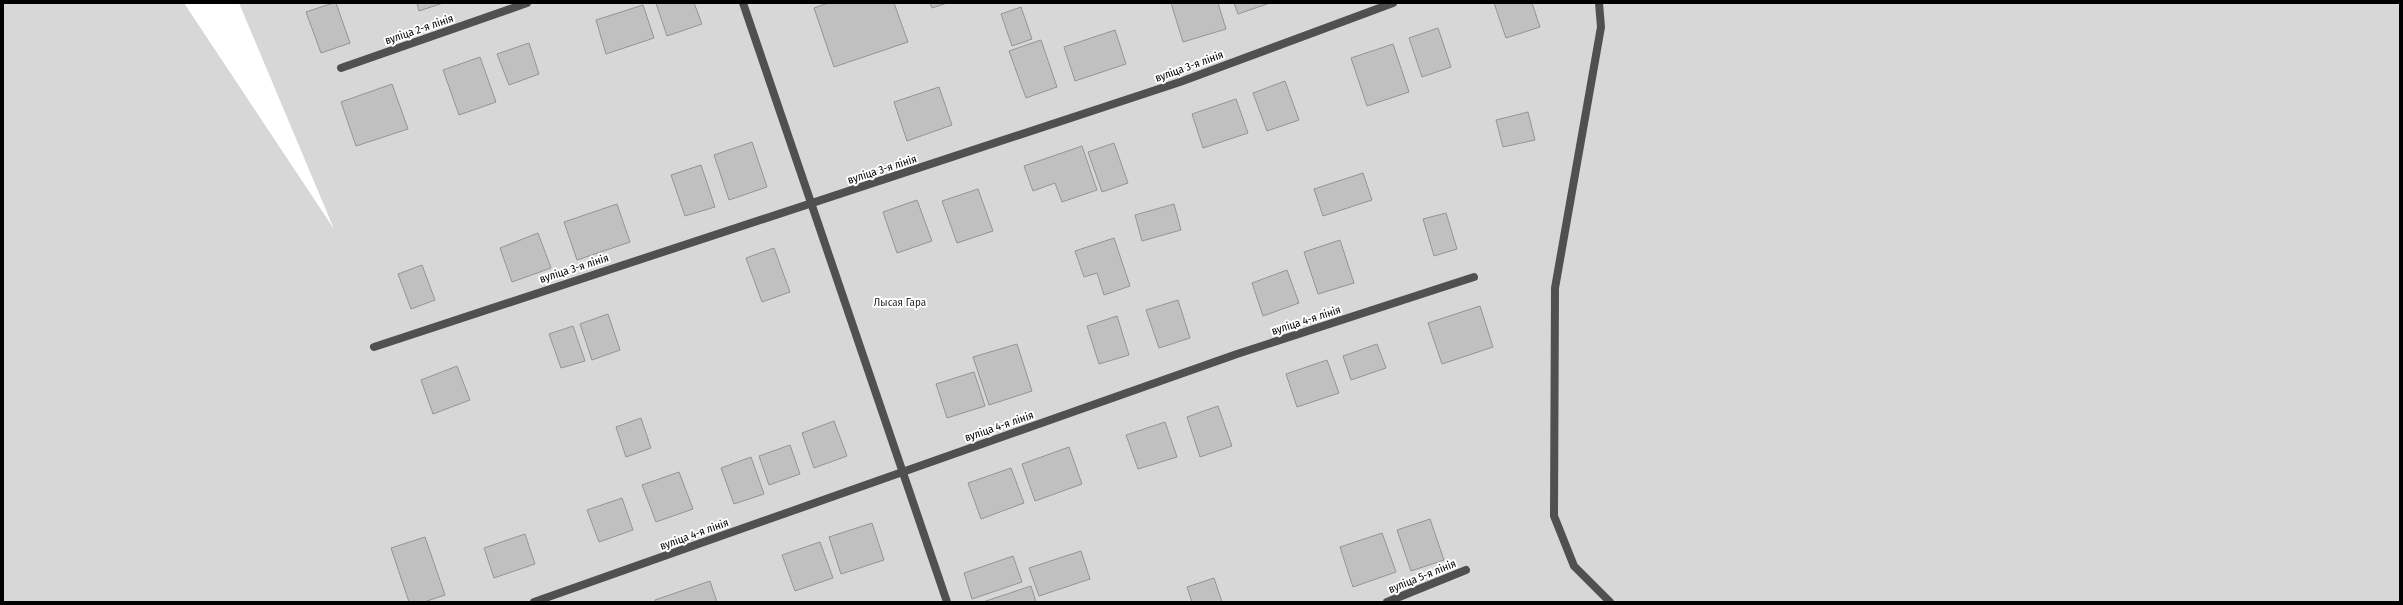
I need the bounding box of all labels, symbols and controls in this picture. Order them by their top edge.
street label: вуліца 2-я лінія [383,12,455,47]
street label: вуліца 3-я лінія [1153,48,1225,85]
street label: вуліца 3-я лінія [846,152,918,187]
street label: вуліца 3-я лінія [538,251,610,286]
park label: Лысая Гара [874,296,926,309]
street label: вуліца 4-я лінія [1270,303,1342,338]
street label: вуліца 4-я лінія [963,409,1035,444]
street label: вуліца 4-я лінія [658,516,730,553]
street label: вуліца 5-я лінія [1386,557,1458,596]

